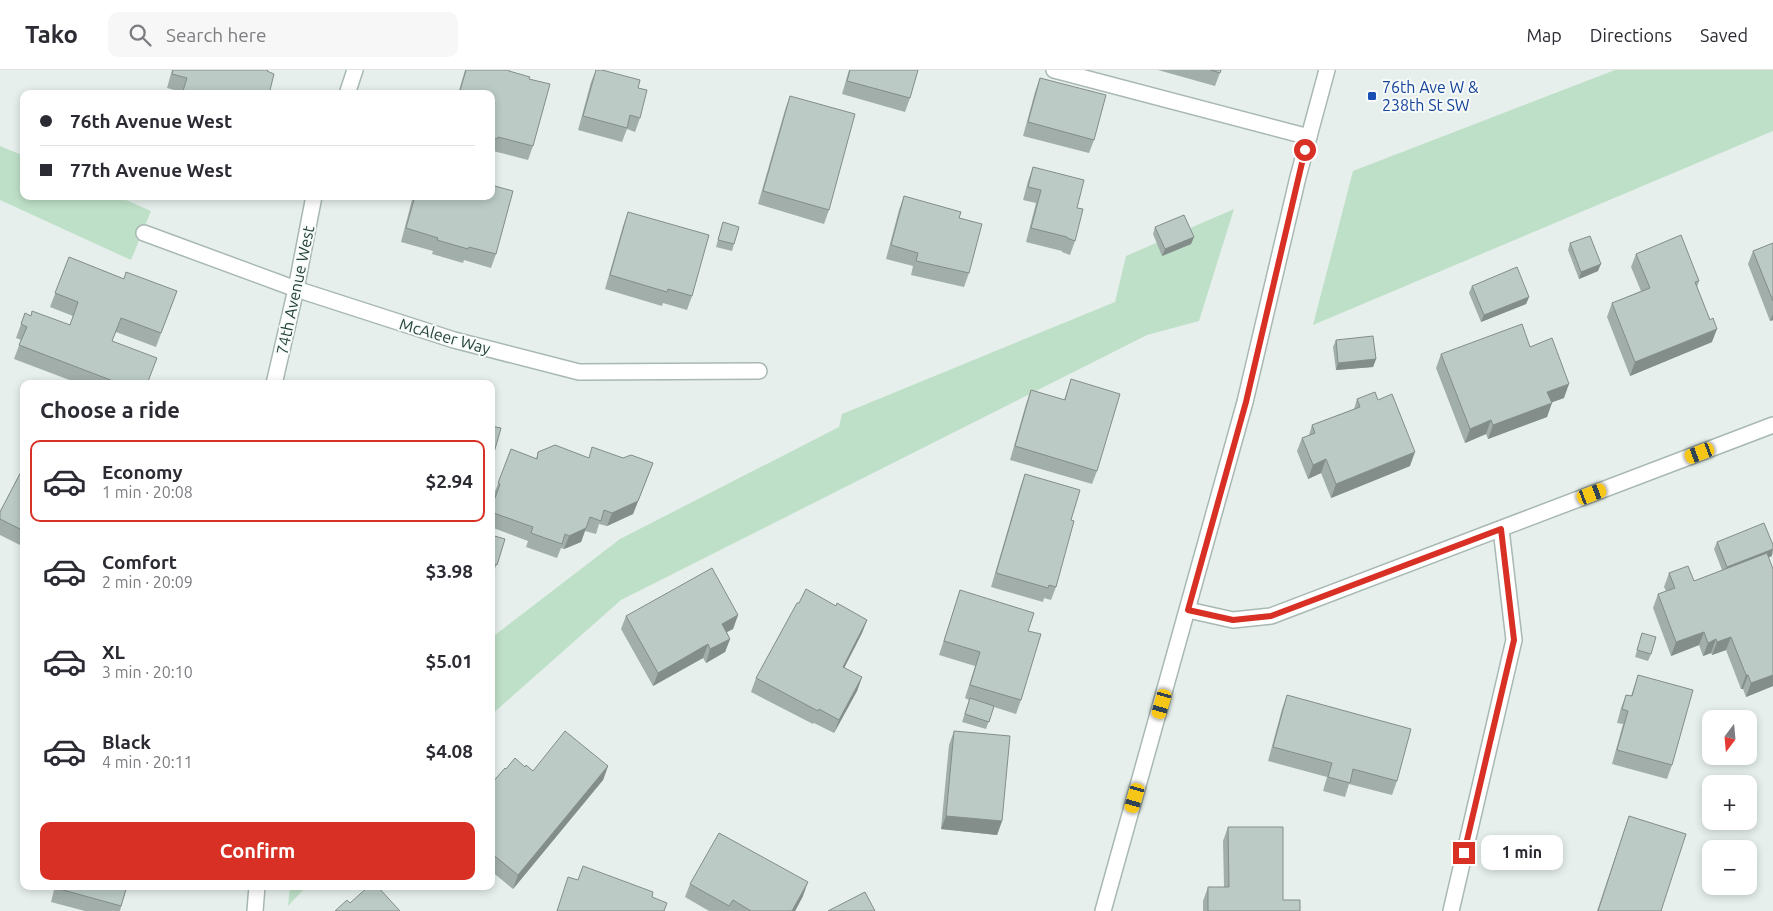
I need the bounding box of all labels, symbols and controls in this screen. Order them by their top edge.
search box [108,12,458,57]
text: Tako [25,21,78,48]
icon: search [126,21,154,49]
text: Search here [166,24,266,46]
text: Map [1526,25,1562,45]
text: Directions [1590,25,1672,45]
text: Saved [1700,25,1748,45]
place label: 76th Ave W & 238th St SW [1382,78,1479,114]
marker: 76th Ave W & 238th St SW [1366,90,1378,102]
text: 76th Avenue West [70,110,232,132]
route start [1294,139,1316,161]
text: 77th Avenue West [70,159,232,181]
street label: 74th Avenue West [273,223,318,356]
street label: McAleer Way [397,314,493,358]
text: Choose a ride [40,397,180,422]
car [1683,441,1716,465]
icon: car [42,459,87,504]
text: Economy [102,461,183,483]
text: $2.94 [425,470,473,492]
car [1575,482,1608,506]
text: 1 min · 20:08 [102,483,193,501]
icon: car [42,549,87,594]
text: Comfort [102,551,177,573]
text: $3.98 [425,560,473,582]
text: 2 min · 20:09 [102,573,193,591]
icon: car [42,639,87,684]
text: XL [102,641,125,663]
text: $5.01 [425,650,473,672]
text: 3 min · 20:10 [102,663,193,681]
car [1150,688,1173,720]
north arrow [1702,710,1758,765]
map controls [1702,710,1757,895]
icon: car [42,729,87,774]
text: Black [102,731,151,753]
text: $4.08 [425,740,473,762]
text: 4 min · 20:11 [102,753,193,771]
button: + [1702,775,1757,830]
car [1123,782,1146,814]
button: Confirm [40,822,475,880]
callout: 1 min [1482,836,1564,870]
button: − [1702,840,1757,895]
route end [1453,842,1475,864]
text: 1 min [1502,843,1542,861]

